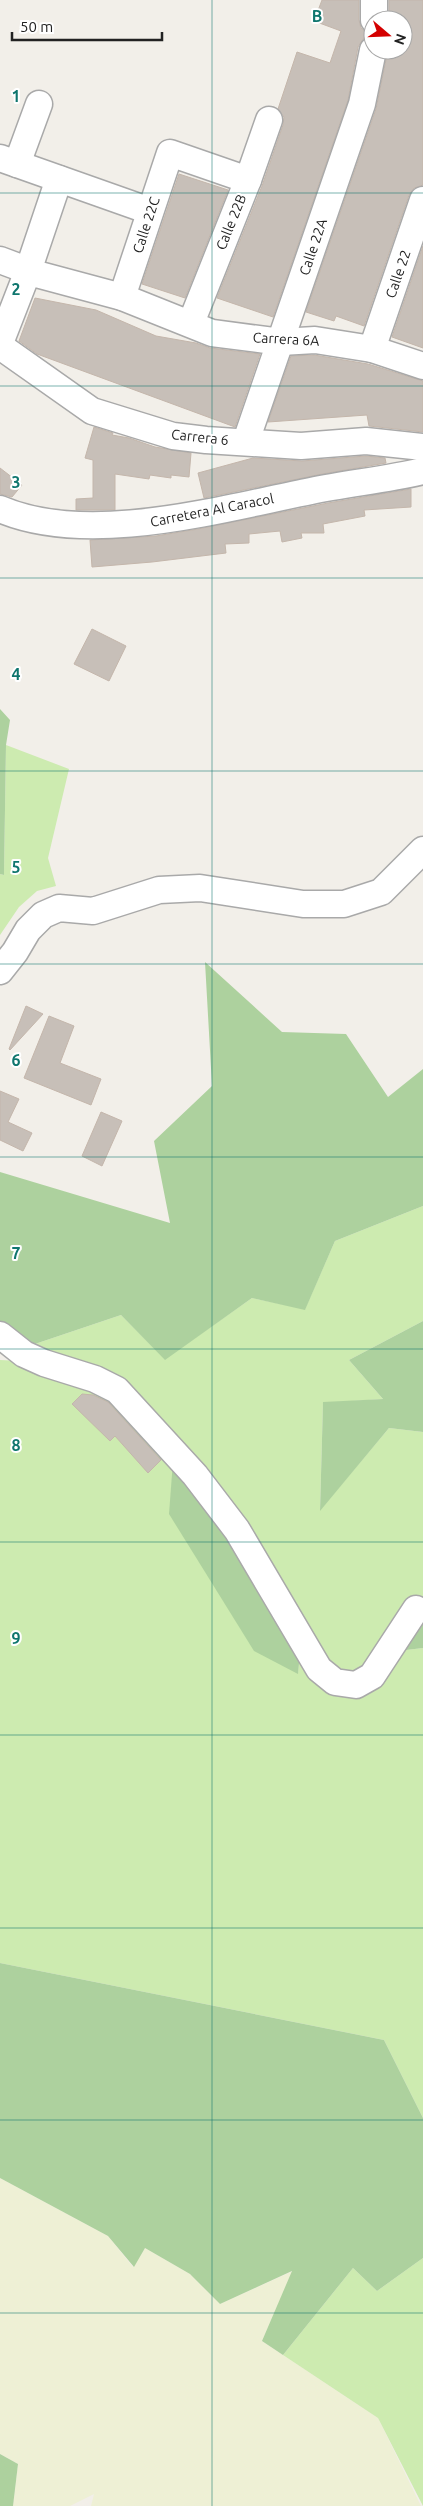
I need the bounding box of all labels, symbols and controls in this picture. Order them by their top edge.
text: B [312,7,322,25]
scale bar [12,10,162,42]
north arrow [363,10,413,60]
text: 50 m [20,18,53,35]
text: N [391,32,410,47]
text: 1 [11,87,21,105]
street label: Calle 22B [213,192,249,252]
street label: Calle 22C [129,194,163,255]
street label: Calle 22A [296,217,330,277]
street label: Calle 22 [382,248,414,300]
text: 2 [11,280,21,298]
street label: Carrera 6A [252,329,320,349]
street label: Carrera 6 [170,426,230,448]
text: 3 [11,473,21,491]
street label: Carretera Al Caracol [149,490,275,530]
text: 4 [11,665,21,683]
text: 5 [11,858,21,876]
text: 6 [11,1051,21,1069]
text: 7 [11,1244,21,1262]
text: 8 [11,1436,21,1454]
text: 9 [11,1629,21,1647]

